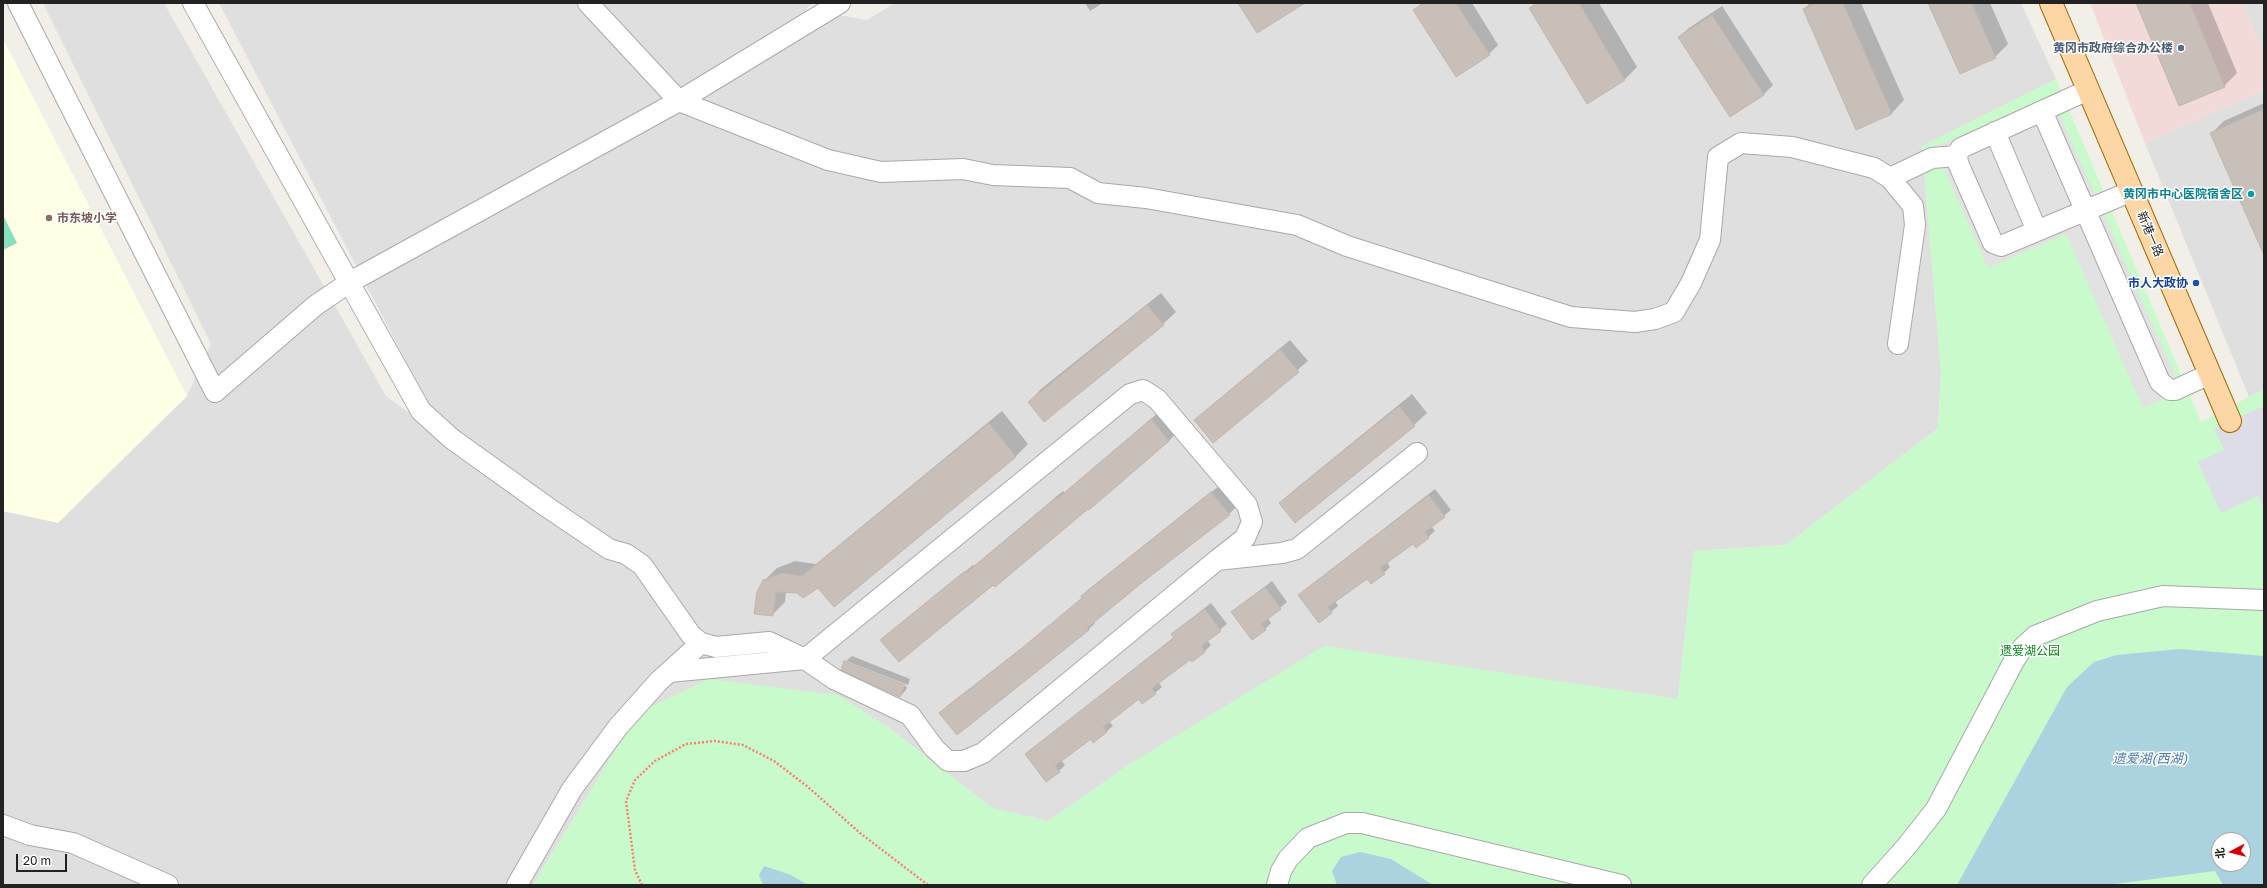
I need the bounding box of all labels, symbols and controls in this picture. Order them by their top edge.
place label: 黄冈市政府综合办公楼 [2053,41,2173,55]
marker: 黄冈市政府综合办公楼 [2176,43,2186,53]
place label: 黄冈市中心医院宿舍区 [2123,187,2243,201]
marker: 黄冈市中心医院宿舍区 [2246,189,2256,199]
street label: 新港一路 [2134,209,2166,259]
place label: 市东坡小学 [57,211,117,225]
marker: 市东坡小学 [44,213,54,223]
place label: 市人大政协 [2128,276,2188,290]
marker: 市人大政协 [2191,278,2201,288]
park label: 遗爱湖公园 [2000,644,2060,658]
water label: 遗爱湖(西湖) [2113,751,2187,767]
north arrow [2211,832,2251,872]
scale bar [18,846,69,872]
text: 北 [2212,847,2227,860]
text: 20 m [23,853,51,868]

